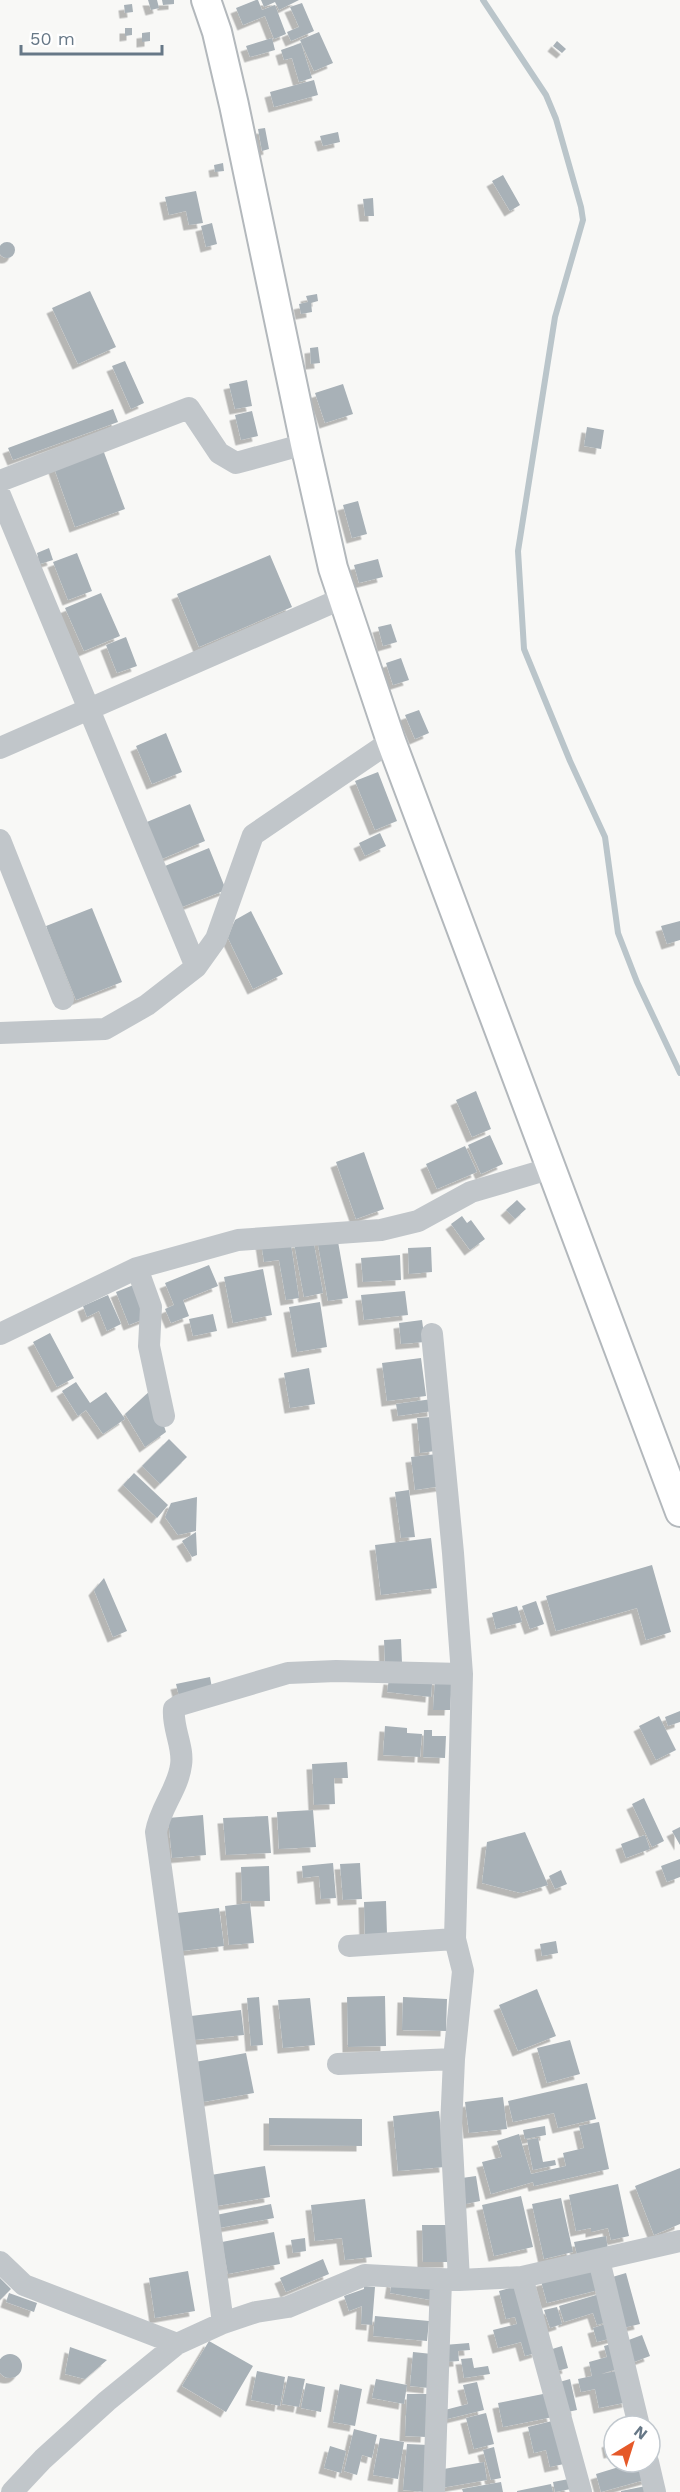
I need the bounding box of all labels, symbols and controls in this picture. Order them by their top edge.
scale bar [21,18,162,56]
text: 50 m [30,28,75,49]
north arrow [602,2414,662,2474]
text: N [630,2421,651,2444]

